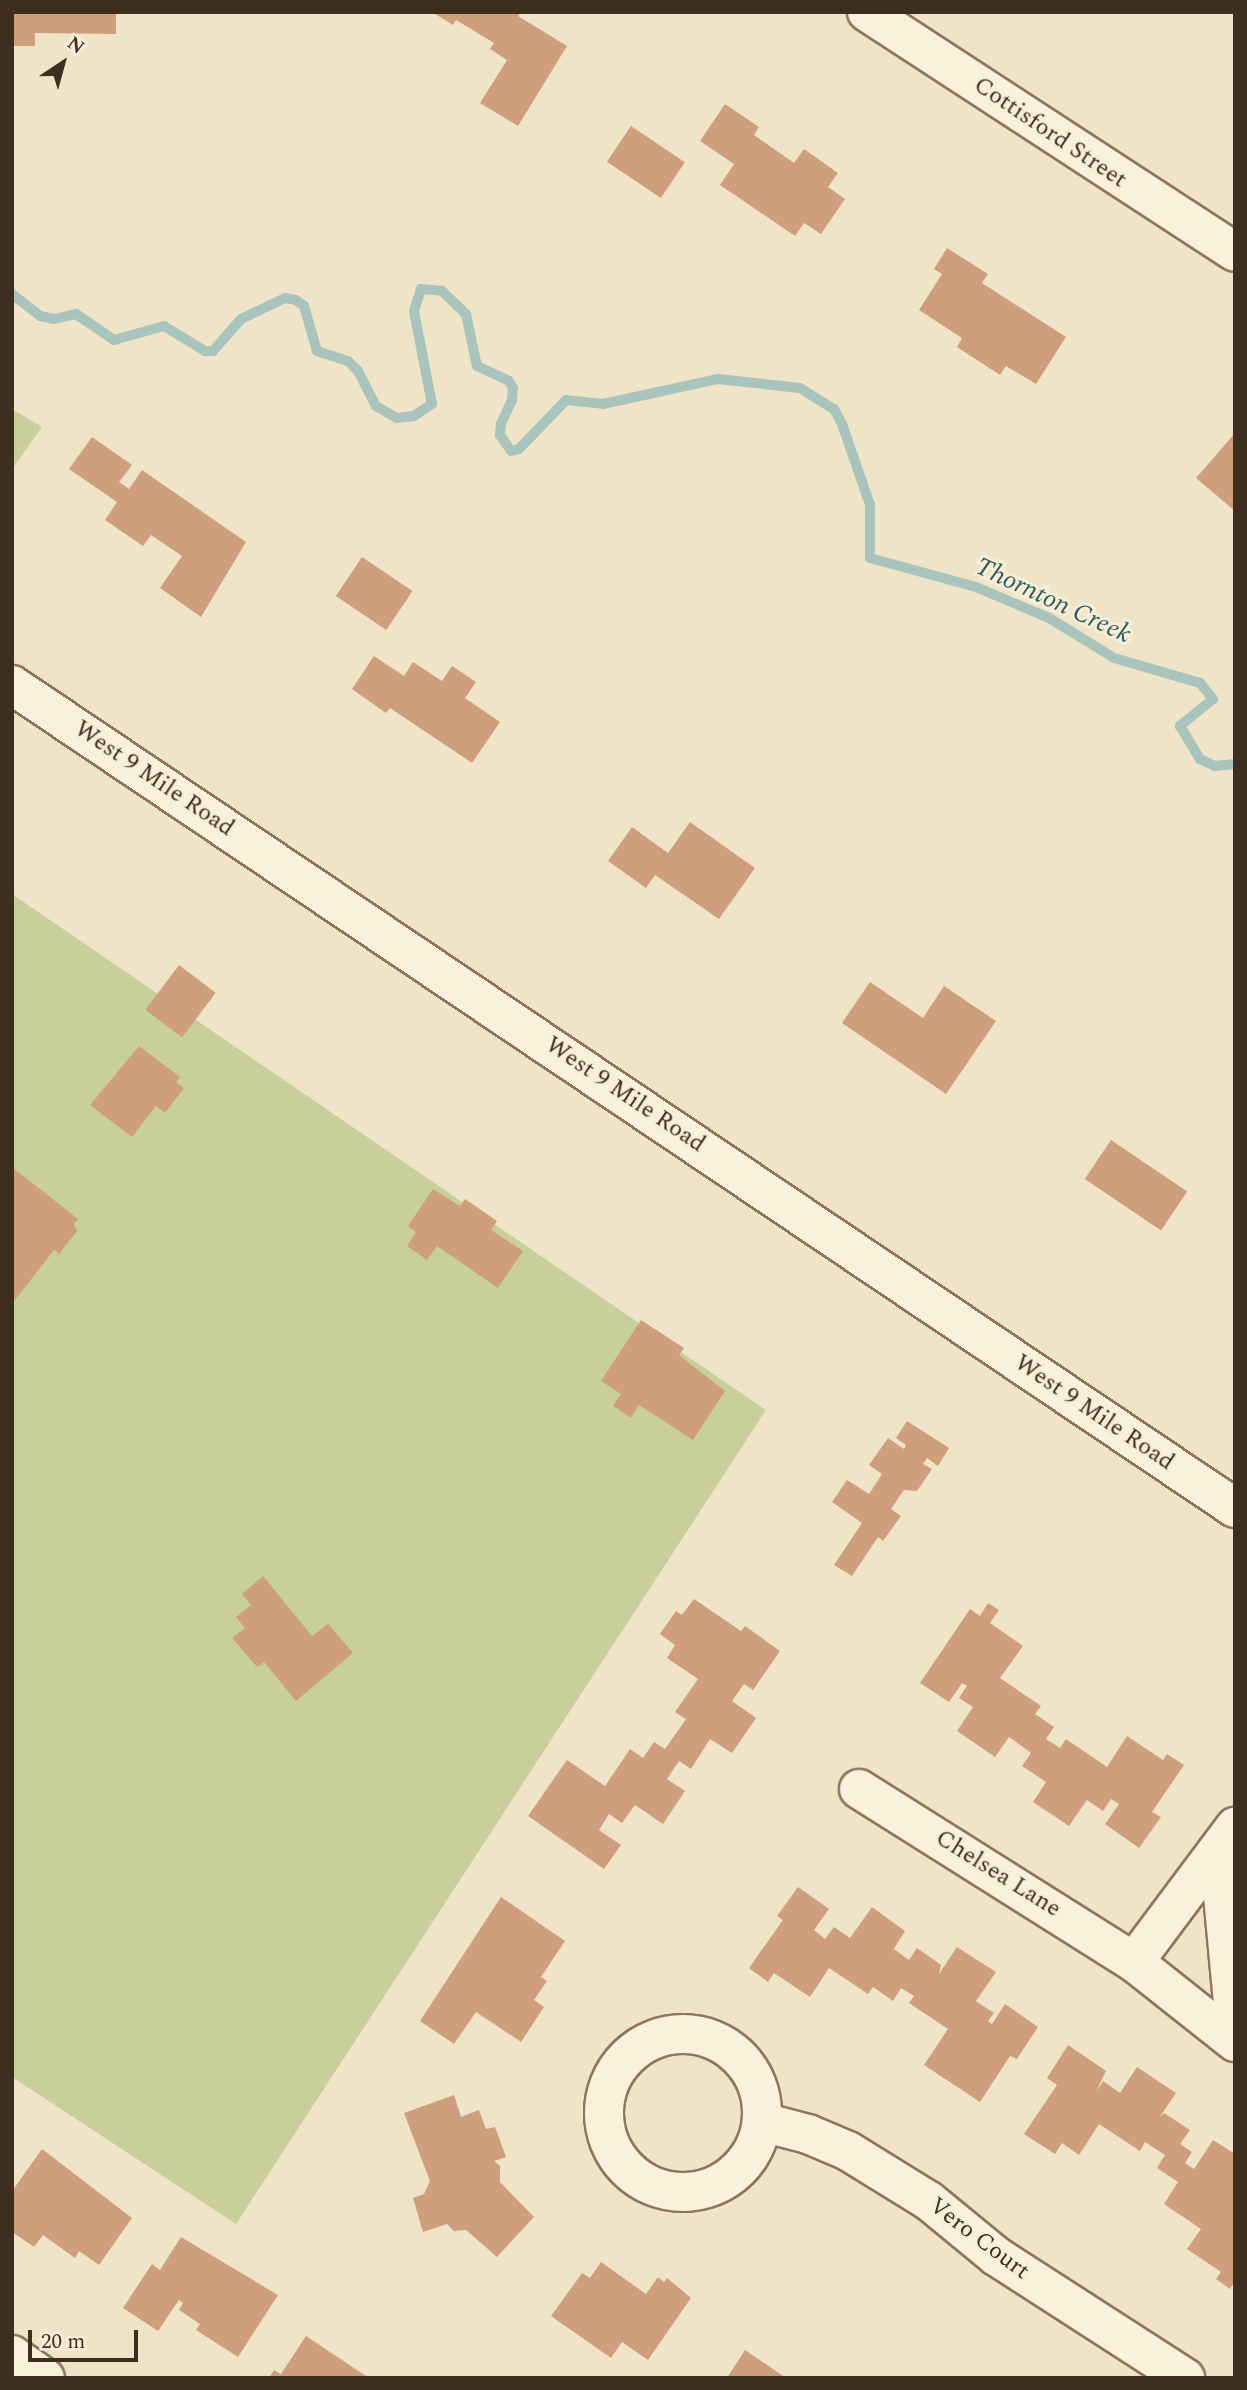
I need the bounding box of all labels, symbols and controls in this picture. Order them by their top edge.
north arrow [28,28,98,98]
text: N [61,29,90,62]
street label: Cottisford Street [968,71,1132,195]
water label: Thornton Creek [970,551,1136,651]
street label: West 9 Mile Road [69,715,239,843]
street label: West 9 Mile Road [540,1031,710,1159]
street label: West 9 Mile Road [1009,1349,1179,1477]
street label: Chelsea Lane [930,1824,1066,1924]
street label: Vero Court [923,2192,1035,2286]
scale bar [32,2316,142,2360]
text: 20 m [41,2326,85,2358]

